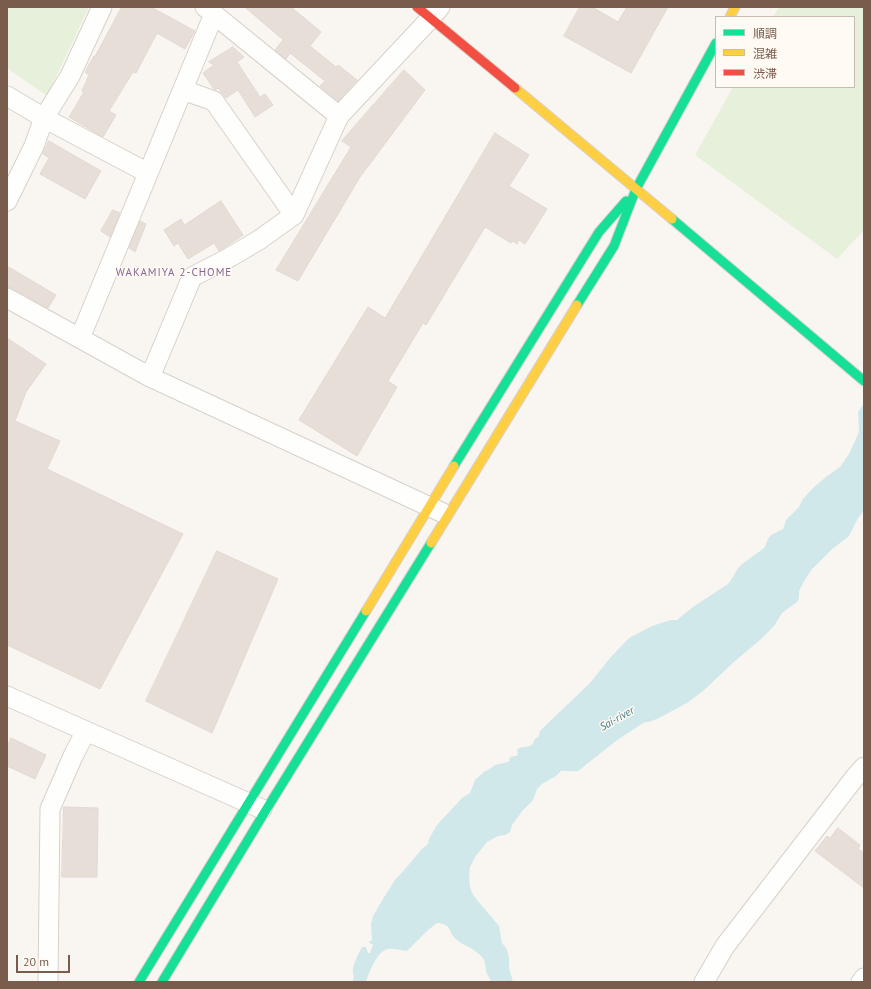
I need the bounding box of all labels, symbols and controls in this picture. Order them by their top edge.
legend [715,16,855,88]
text: 順調 [753,26,777,41]
text: 混雑 [753,46,777,61]
text: 渋滞 [753,66,777,81]
district label: WAKAMIYA 2-CHOME [116,266,232,280]
water label: Sai-river [598,704,636,734]
scale bar [18,947,72,973]
text: 20 m [23,954,49,969]

